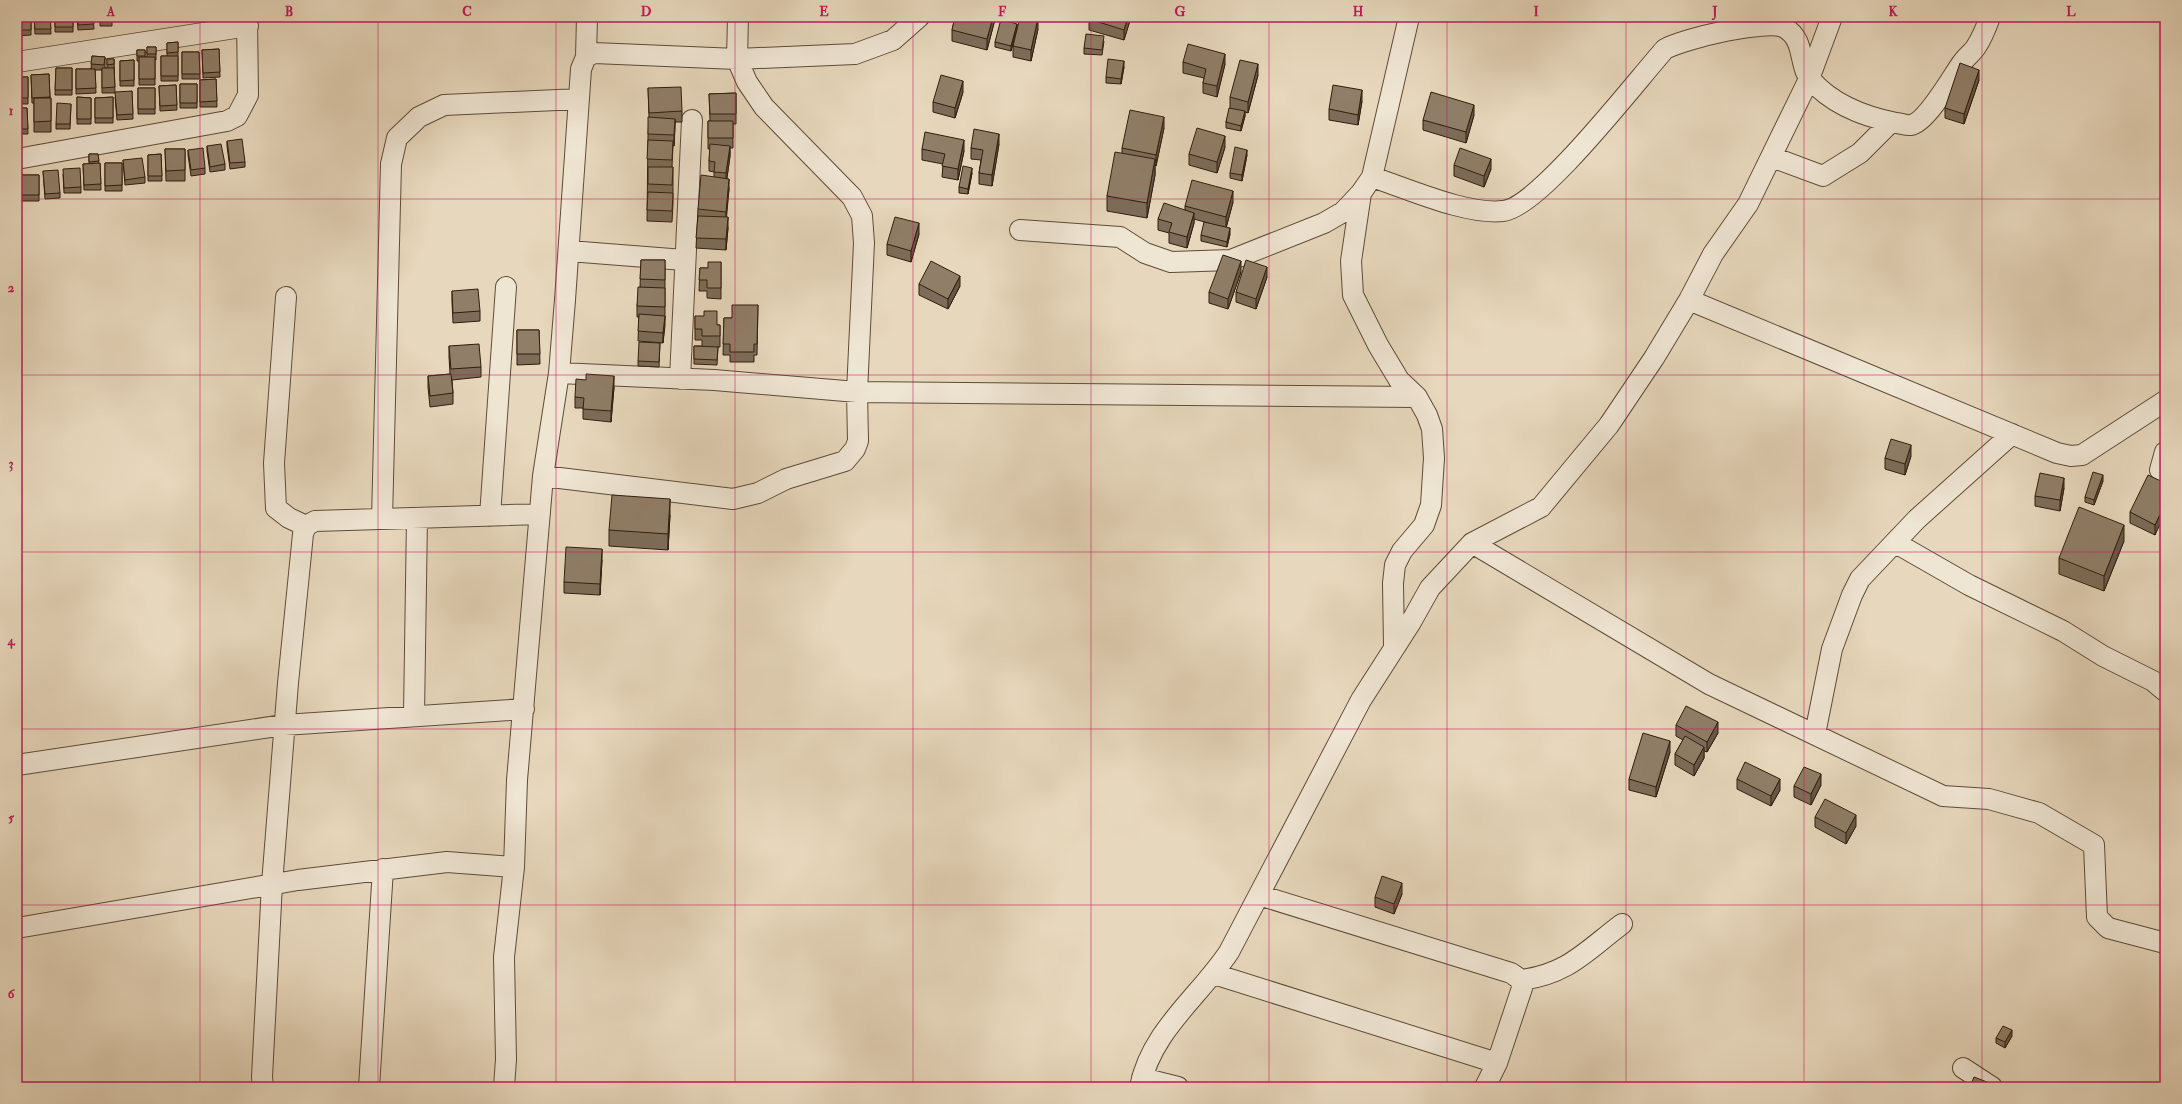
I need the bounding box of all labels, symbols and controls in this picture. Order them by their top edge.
text: A [106,4,116,20]
text: B [285,4,293,20]
text: C [462,4,472,20]
text: D [641,4,652,20]
text: E [819,4,829,20]
text: F [998,4,1007,20]
text: G [1175,4,1186,20]
text: H [1353,4,1364,20]
text: I [1533,4,1539,20]
text: J [1711,4,1718,21]
text: K [1888,4,1898,20]
text: L [2066,4,2076,20]
text: 1 [9,103,14,119]
text: 2 [8,280,15,296]
text: 3 [9,456,14,472]
text: 4 [6,633,15,649]
text: 5 [8,810,14,826]
text: 6 [8,986,16,1002]

